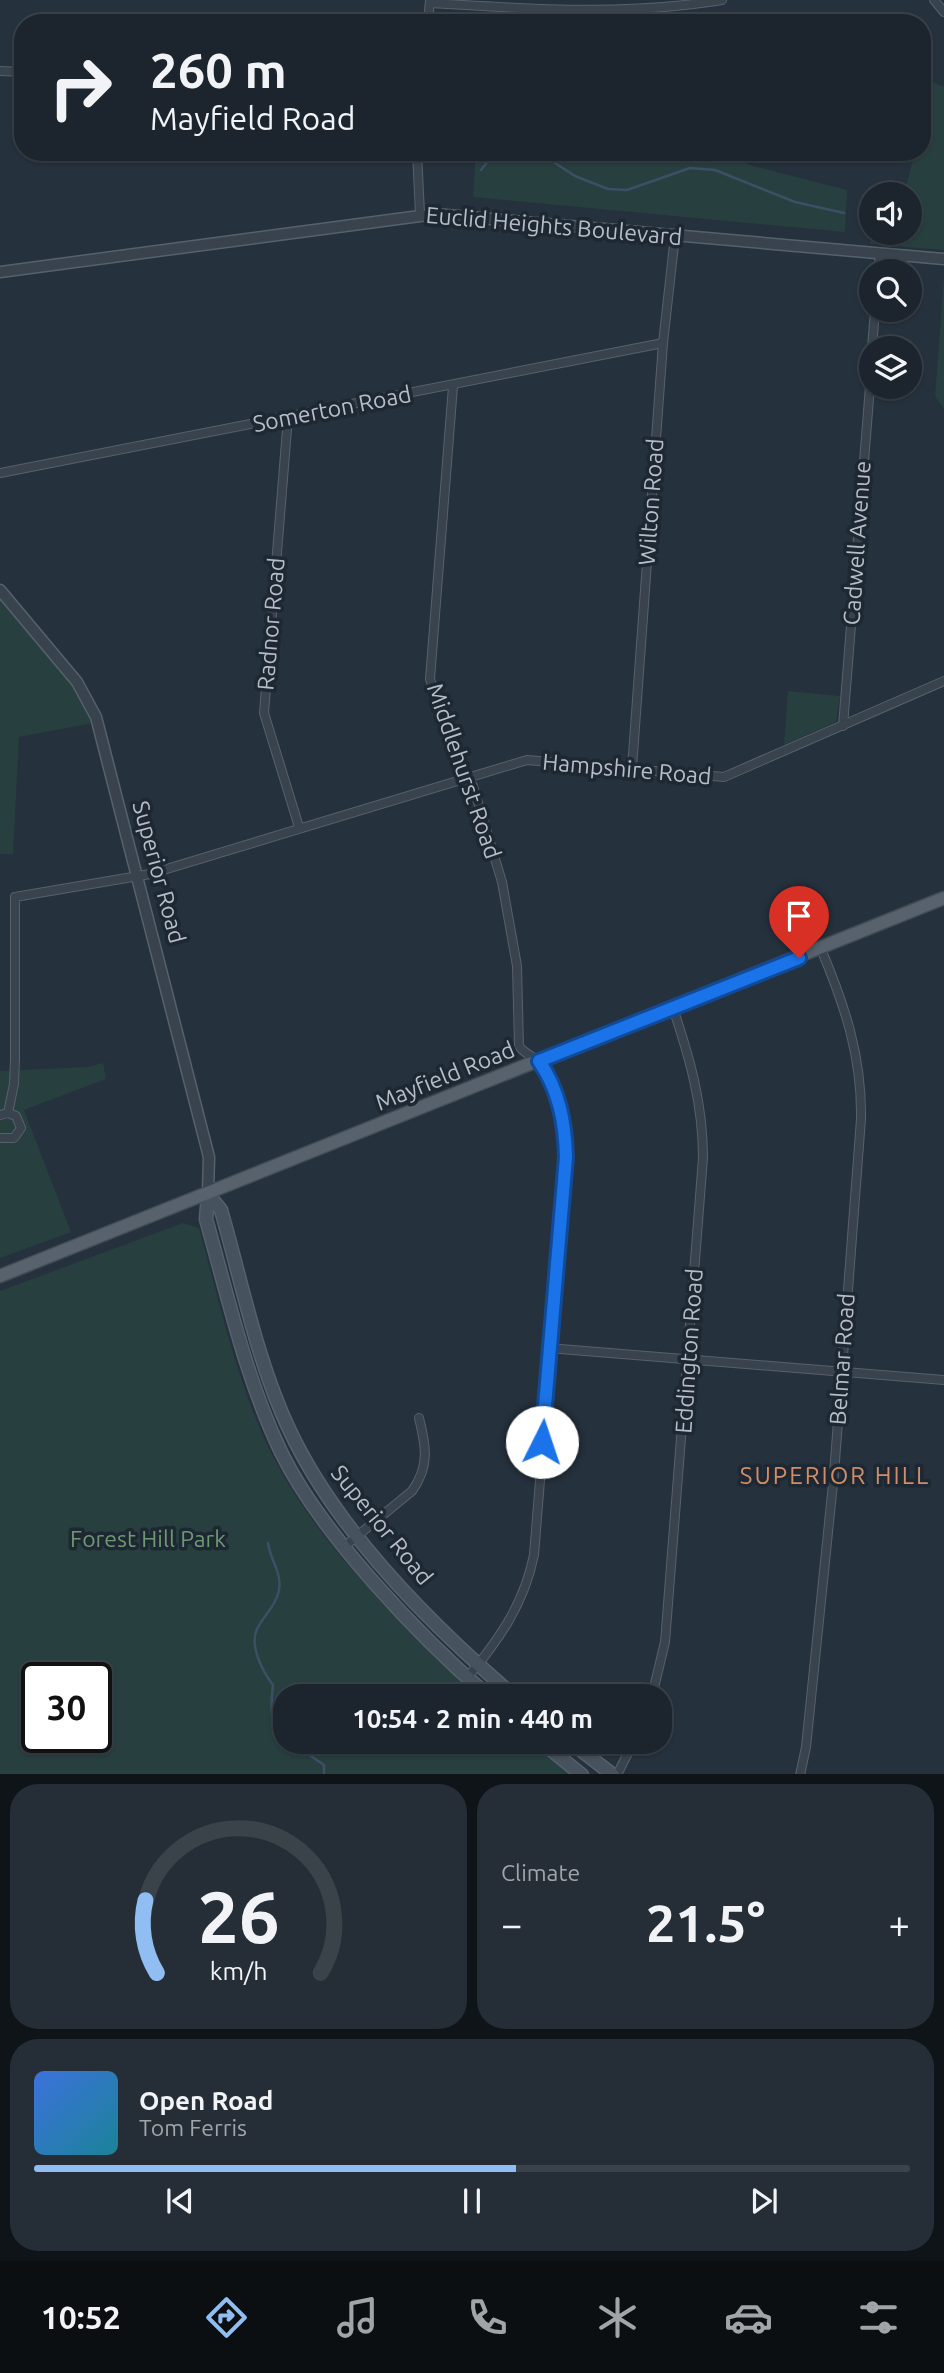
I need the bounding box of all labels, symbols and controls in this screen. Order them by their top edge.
icon: right [35,42,126,133]
text: 260 m [150,42,287,97]
text: Mayfield Road [150,100,355,136]
map controls [859,182,922,399]
button: sound [859,182,922,245]
street label: Euclid Heights Boulevard [425,202,683,249]
button: search [859,259,922,322]
button: layers [859,336,922,399]
street label: Somerton Road [251,381,413,436]
street label: Wilton Road [634,438,667,566]
street label: Cadwell Avenue [838,460,875,626]
street label: Radnor Road [252,557,289,691]
street label: Middlehurst Road [423,680,506,862]
street label: Hampshire Road [542,749,713,788]
street label: Superior Road [129,798,190,946]
pin [769,886,829,958]
icon: arrive [780,897,818,935]
street label: Mayfield Road [372,1036,518,1115]
street label: Eddington Road [670,1268,707,1434]
street label: Belmar Road [824,1292,859,1426]
position arrow [505,1405,579,1479]
street label: Superior Road [327,1460,438,1589]
district label: SUPERIOR HILL [740,1462,930,1489]
park label: Forest Hill Park [70,1526,226,1551]
speed limit sign: 30 [21,1662,112,1753]
text: 10:54 · 2 min · 440 m [352,1704,593,1733]
text: Climate [501,1860,580,1885]
text: 26 [197,1875,280,1957]
text: 21.5° [646,1894,765,1952]
text: − [501,1903,522,1945]
text: + [889,1903,910,1945]
text: km/h [210,1956,267,1984]
text: Open Road [139,2086,273,2115]
text: Tom Ferris [139,2115,247,2140]
icon: previous [161,2182,199,2220]
icon: pause [453,2182,491,2220]
icon: next [745,2182,783,2220]
icon: directions [202,2293,251,2342]
icon: music [333,2293,382,2342]
icon: phone [463,2293,512,2342]
icon: climate [593,2293,642,2342]
icon: car [724,2293,773,2342]
icon: filters [854,2293,903,2342]
text: 10:52 [41,2299,121,2335]

